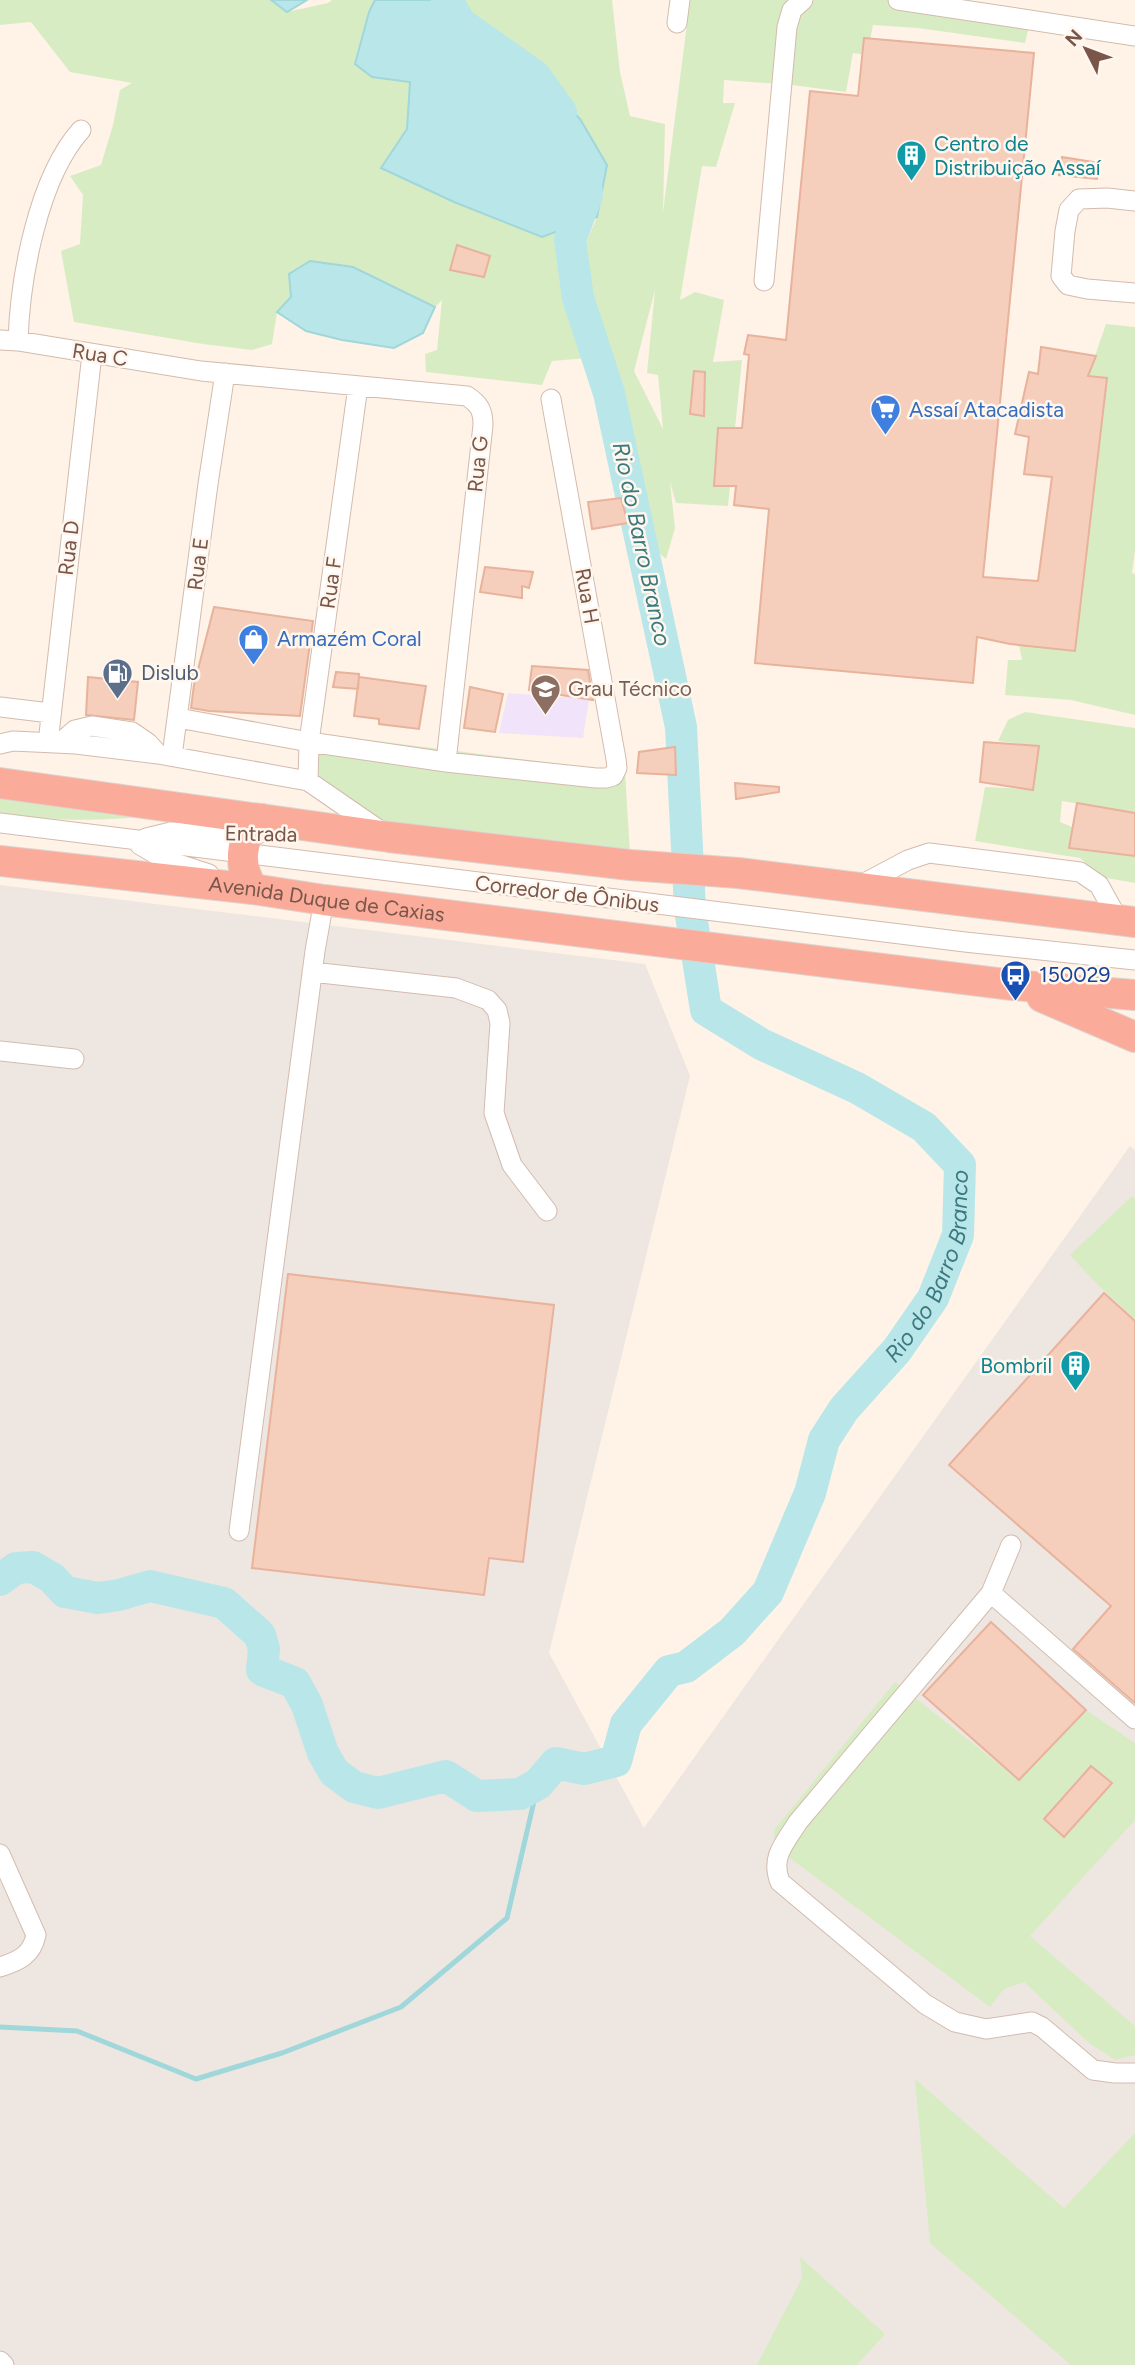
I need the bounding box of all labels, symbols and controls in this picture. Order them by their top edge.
north arrow [1051,14,1121,84]
text: N [1060,25,1087,51]
place label: Centro de Distribuição Assaí [934,131,1102,180]
building icon: Centro de Distribuição Assaí [894,139,928,183]
street label: Rua C [71,338,130,371]
supermarket icon: Assaí Atacadista [869,393,903,437]
place label: Assaí Atacadista [909,397,1064,422]
street label: Rua G [462,434,493,493]
water label: Rio do Barro Branco [607,440,677,648]
street label: Rua D [53,519,84,577]
street label: Rua E [182,536,213,592]
street label: Rua F [314,555,347,611]
street label: Rua H [570,566,605,626]
shop icon: Armazém Coral [237,622,271,666]
place label: Armazém Coral [277,626,422,651]
fuel station icon: Dislub [101,656,135,700]
place label: Dislub [141,660,199,685]
school or university icon: Grau Técnico [528,672,562,716]
place label: Grau Técnico [568,676,692,701]
street label: Entrada [224,820,298,847]
street label: Corredor de Ônibus [474,870,661,917]
street label: Avenida Duque de Caxias [207,871,446,927]
bus stop icon: 150029 [999,958,1033,1002]
place label: 150029 [1039,962,1110,987]
water label: Rio do Barro Branco [879,1170,974,1368]
building icon: Bombril [1058,1349,1092,1393]
place label: Bombril [980,1353,1052,1378]

